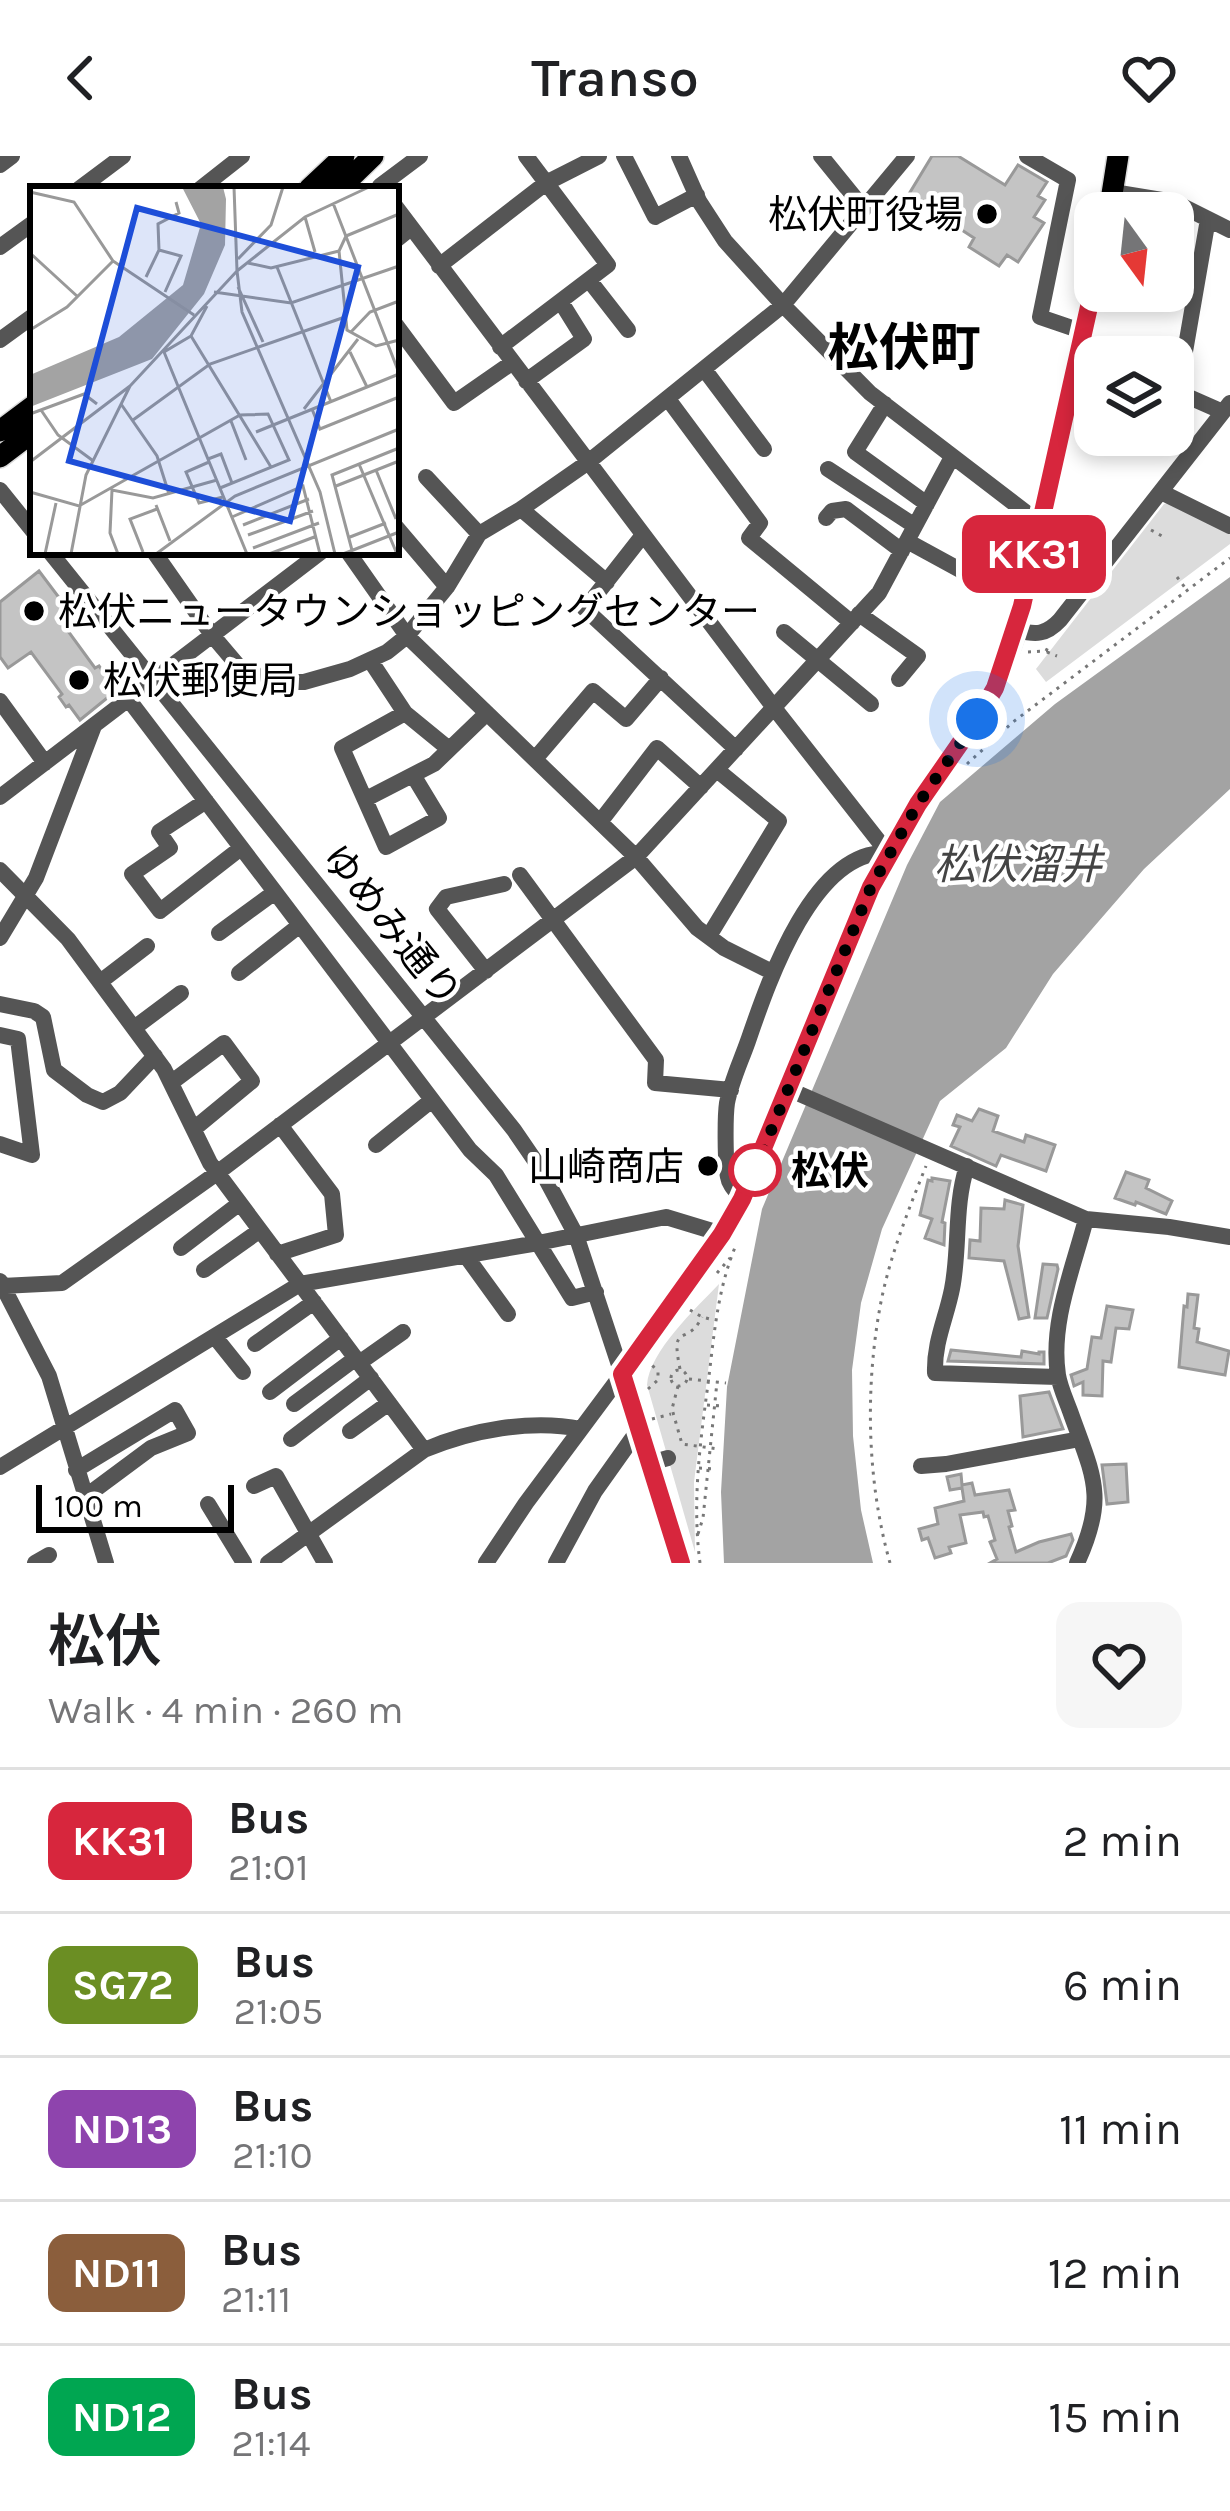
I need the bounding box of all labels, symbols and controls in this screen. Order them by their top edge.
icon: back [48,45,114,111]
icon: heart [1116,45,1182,111]
text: Transo [531,46,699,110]
inset map [30,186,399,555]
place label: 松伏町役場 [768,192,963,238]
north arrow [1074,192,1194,312]
map controls [1074,192,1194,456]
marker: 松伏町役場 [974,201,1000,227]
district label: 松伏町 [827,318,981,378]
button: layers [1074,336,1194,456]
line badge: KK31 [950,515,1118,593]
text: KK31 [986,529,1082,579]
place label: 松伏ニュータウンショッピングセンター [58,589,760,635]
marker: 松伏ニュータウンショッピングセンター [21,598,47,624]
place label: 松伏郵便局 [103,658,298,704]
marker: 松伏郵便局 [66,667,92,693]
your location [947,689,1007,749]
street label: ゆめみ通り [312,835,470,1016]
water label: 松伏溜井 [934,840,1106,890]
place label: 山崎商店 [528,1144,684,1190]
marker: 松伏 [730,1145,780,1195]
place label: 松伏 [791,1148,869,1194]
marker: 山崎商店 [695,1153,721,1179]
scale bar [36,1479,234,1532]
text: 100 m [54,1487,143,1525]
button: heart [1056,1602,1182,1728]
text: 松伏 [48,1609,162,1675]
text: Walk · 4 min · 260 m [48,1687,403,1733]
text: Bus [228,1792,309,1844]
text: 2 min [1063,1815,1182,1867]
text: KK31 [72,1816,168,1866]
text: 21:01 [228,1844,309,1890]
text: Bus [234,1936,315,1988]
text: 6 min [1063,1959,1182,2011]
text: SG72 [72,1960,174,2010]
text: 21:05 [234,1988,323,2034]
text: Bus [232,2080,313,2132]
text: 11 min [1059,2103,1182,2155]
text: ND13 [72,2104,172,2154]
text: 21:10 [232,2132,313,2178]
text: Bus [221,2224,302,2276]
text: 12 min [1048,2247,1182,2299]
text: ND11 [72,2248,161,2298]
text: 21:11 [221,2276,291,2322]
text: Bus [231,2368,312,2420]
text: 15 min [1048,2391,1182,2443]
text: ND12 [72,2392,171,2442]
text: 21:14 [231,2420,311,2466]

